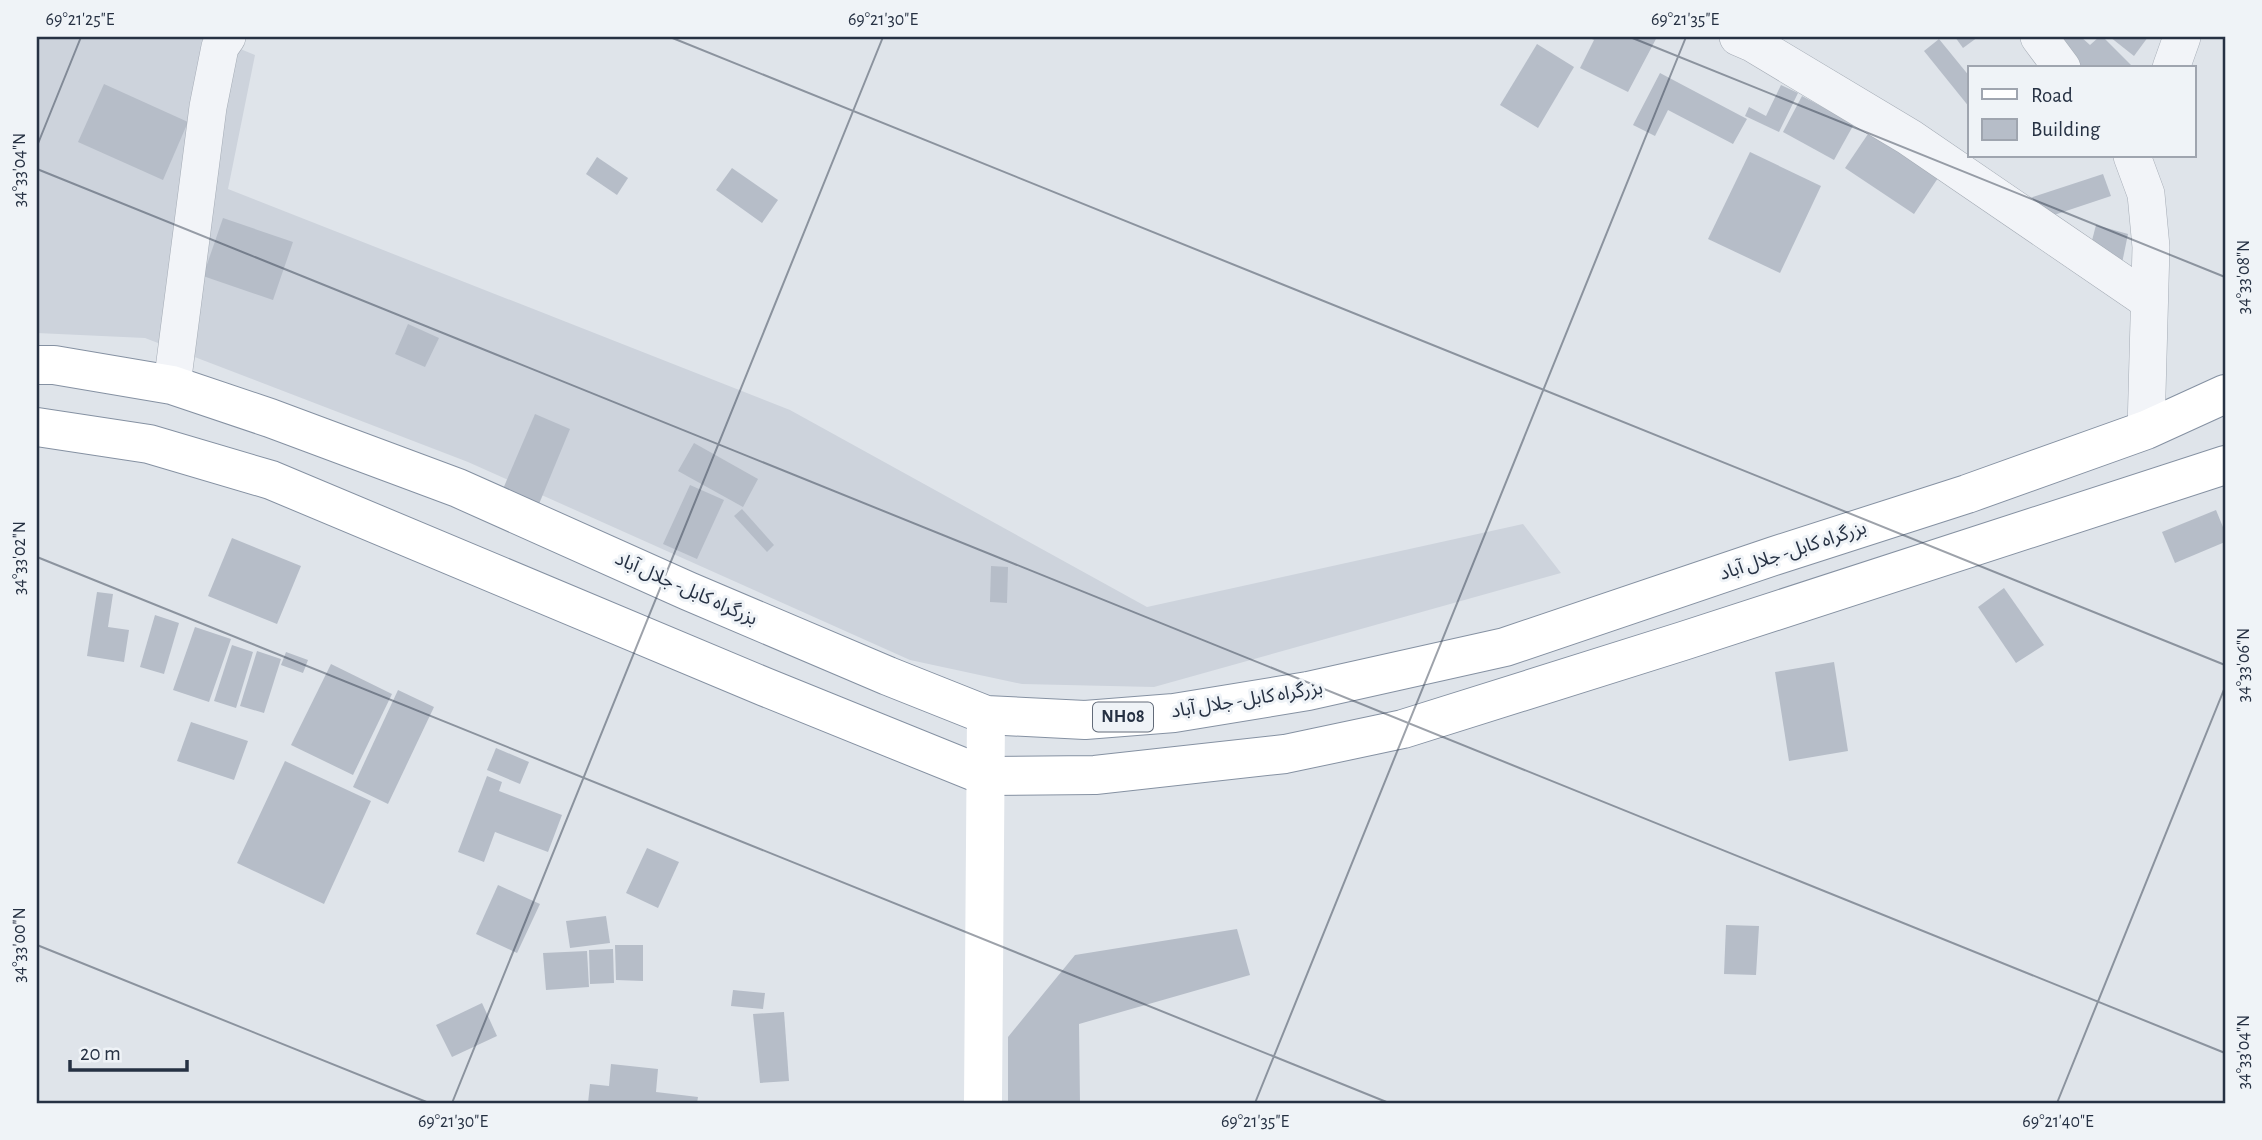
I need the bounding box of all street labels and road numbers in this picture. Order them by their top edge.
street label: بزرگراه کابل- جلال آباد [1717,517,1869,585]
street label: بزرگراه کابل- جلال آباد [612,548,761,630]
street label: بزرگراه کابل- جلال آباد [1170,677,1324,722]
road number: NH08 [1093,702,1153,732]

